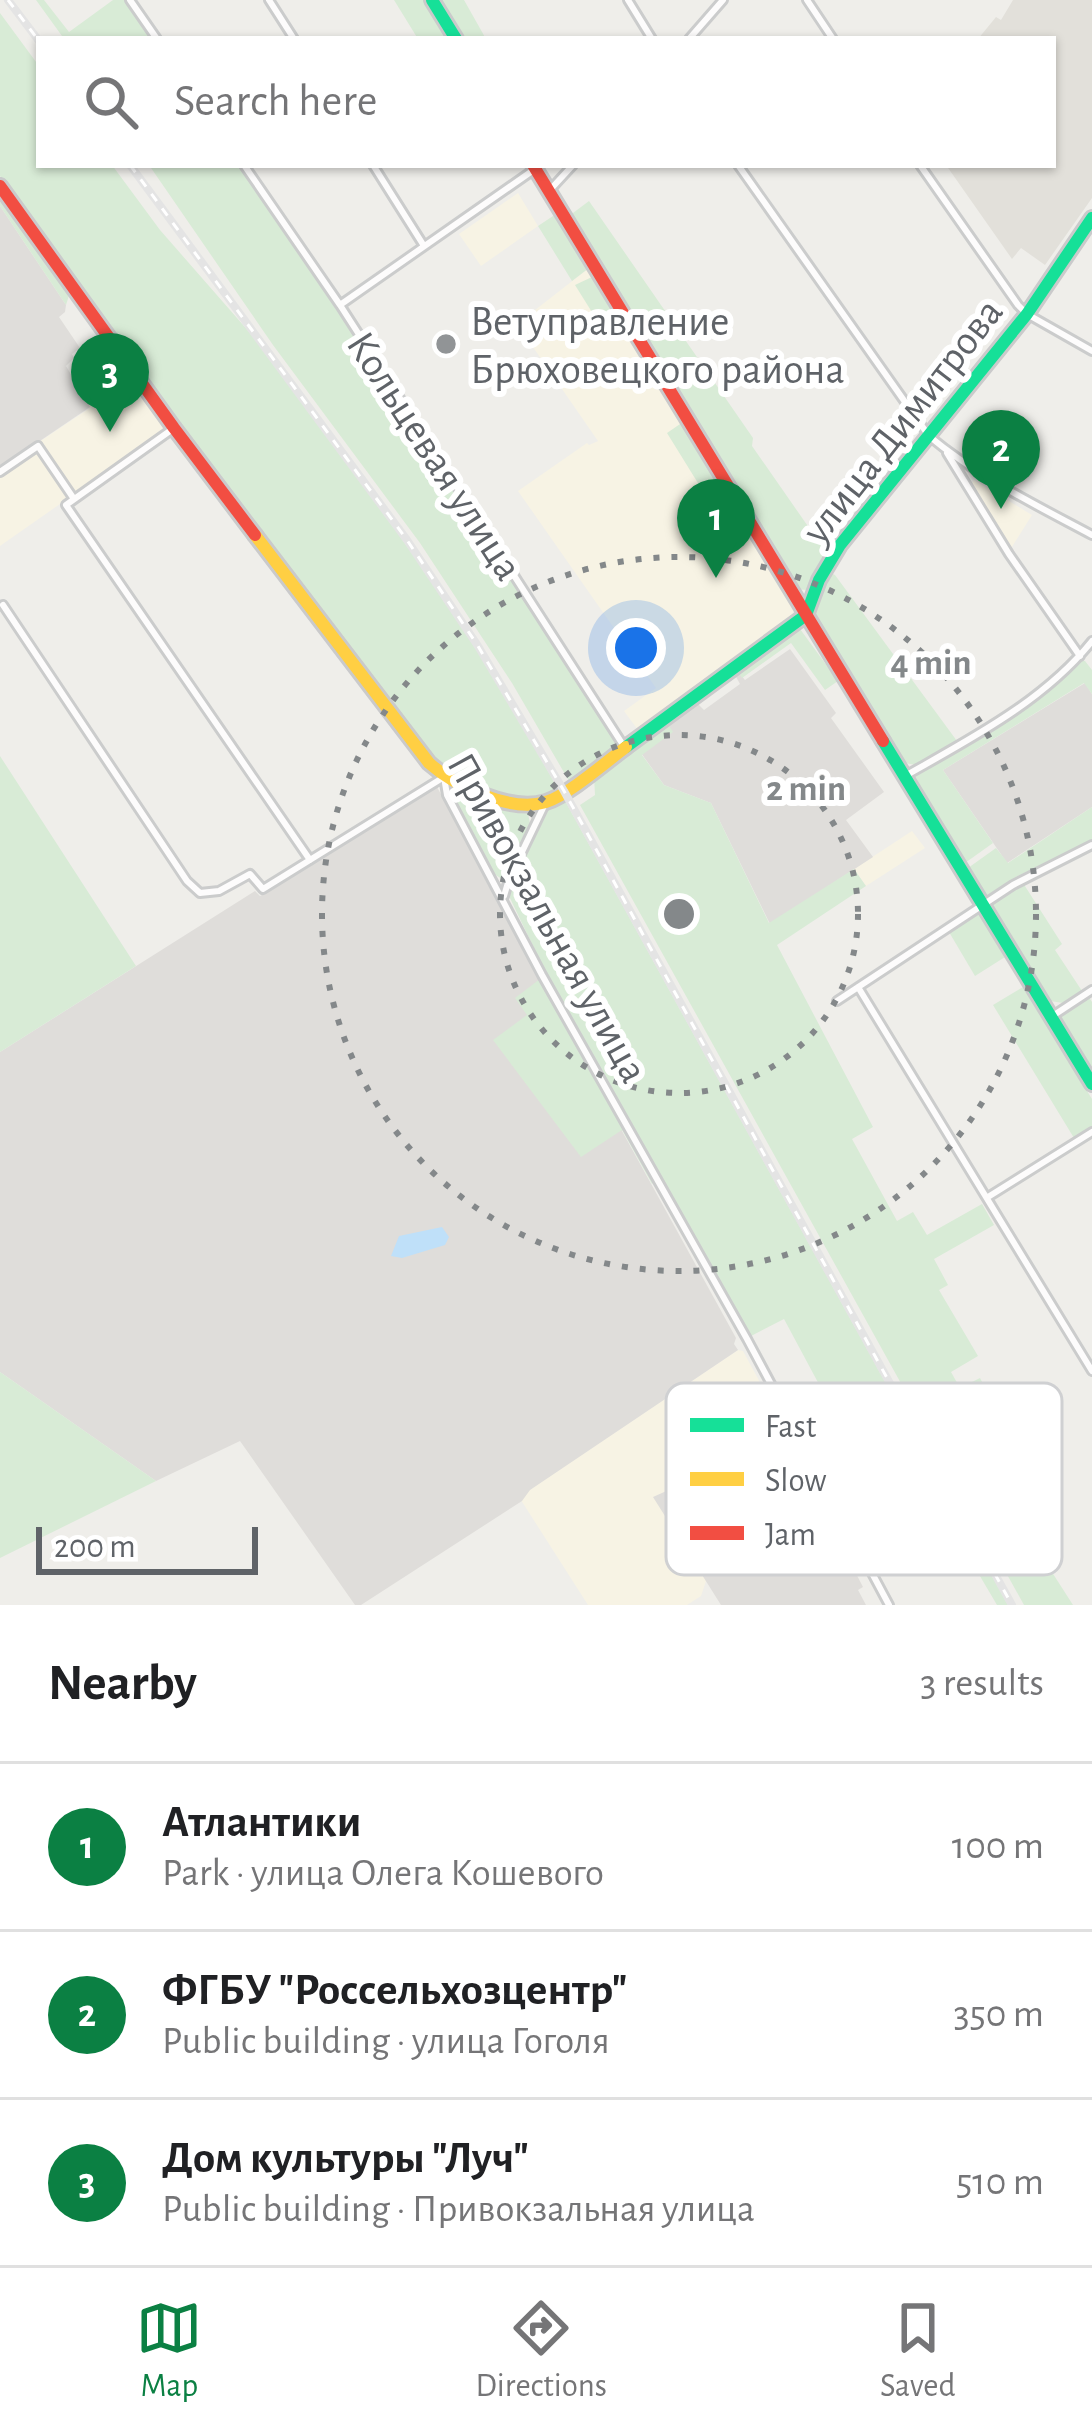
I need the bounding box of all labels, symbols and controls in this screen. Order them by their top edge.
search box [36,36,1056,168]
icon: search [78,69,144,135]
text: Search here [174,79,377,124]
street label: улица Димитрова [794,291,1011,552]
place label: Ветуправление Брюховецкого района [470,301,845,391]
street label: Кольцевая улица [339,324,530,588]
marker: Ветуправление Брюховецкого района [433,331,459,357]
pin: 3 [71,333,149,432]
pin: 2 [962,410,1040,509]
pin: 1 [677,479,755,578]
your location [606,618,666,678]
text: 4 min [890,645,972,681]
street label: Привокзальная улица [439,746,655,1090]
text: 2 min [766,771,846,807]
centre of rings [658,893,700,935]
legend [666,1383,1062,1575]
text: Fast [765,1411,817,1444]
text: Slow [765,1465,826,1498]
text: Jam [765,1519,816,1552]
scale bar [36,1521,258,1574]
text: 200 m [54,1531,136,1564]
text: Nearby [48,1658,197,1709]
text: 3 results [920,1664,1044,1703]
text: Атлантики [162,1800,361,1845]
text: 1 [80,1827,94,1866]
text: 100 m [952,1827,1044,1866]
text: Park · улица Олега Кошевого [162,1854,604,1893]
text: ФГБУ "Россельхозцентр" [162,1968,627,2013]
text: 2 [78,1995,96,2034]
text: 350 m [953,1995,1044,2034]
text: Public building · улица Гоголя [162,2022,610,2061]
text: Дом культуры "Луч" [162,2136,529,2181]
text: 3 [79,2163,95,2202]
text: 510 m [956,2163,1044,2202]
text: Public building · Привокзальная улица [162,2190,755,2229]
tab: Map [136,2295,202,2407]
tab: Directions [475,2295,607,2407]
tab: Saved [880,2295,955,2407]

